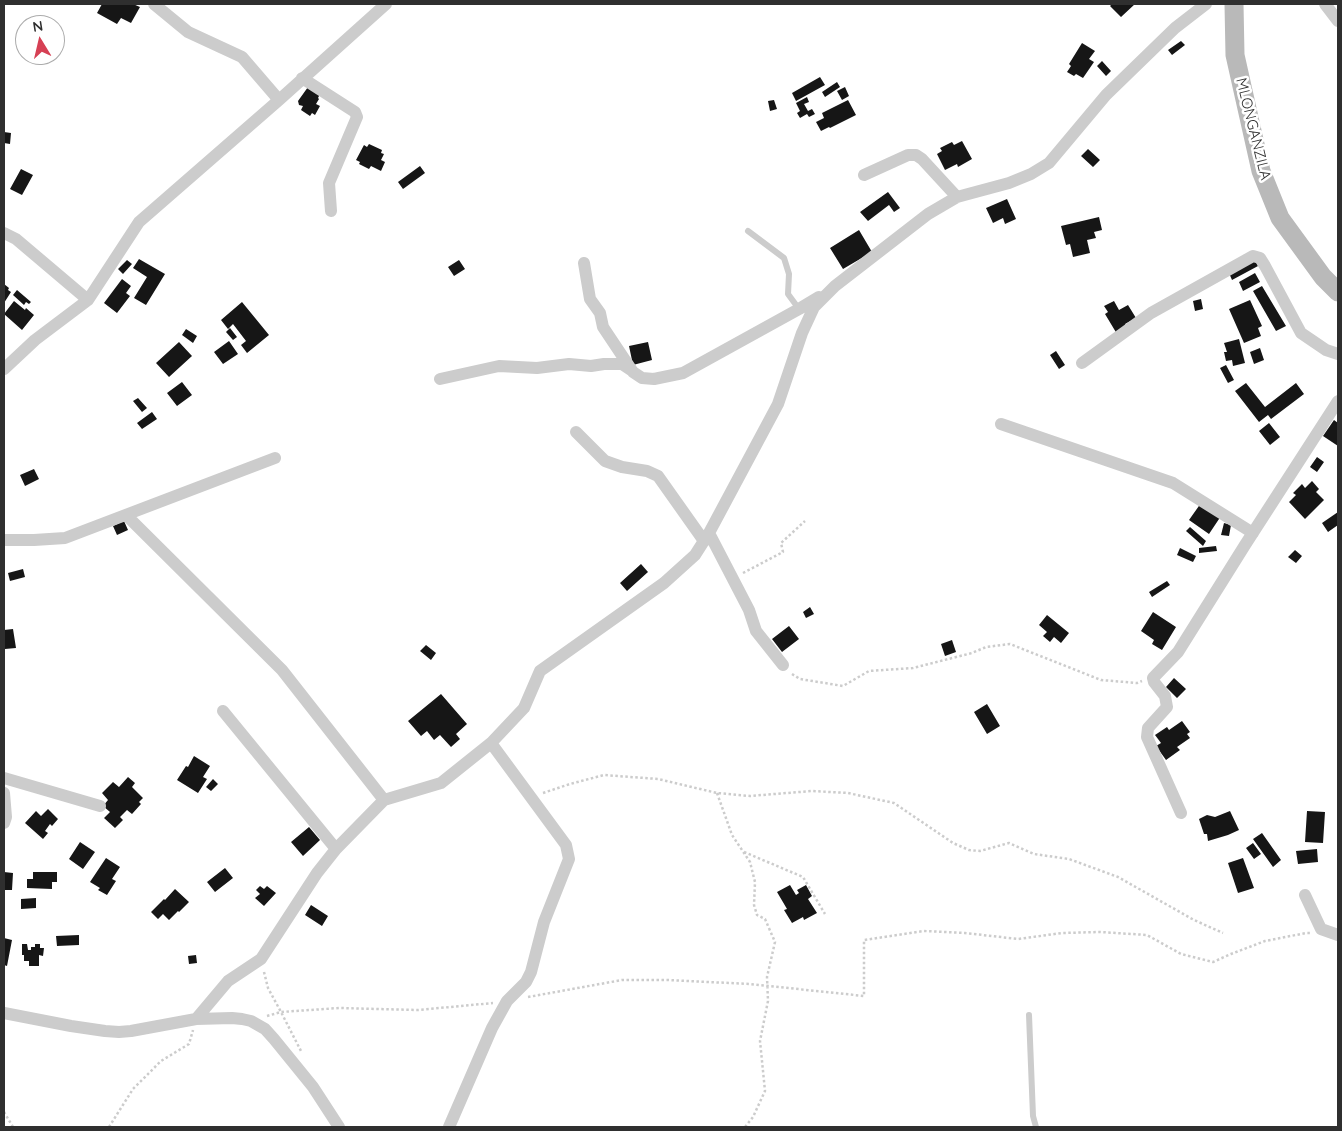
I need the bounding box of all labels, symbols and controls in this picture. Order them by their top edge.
north arrow [15,15,65,65]
text: N [31,16,44,36]
street label: MLONGANZILA [1232,76,1274,182]

